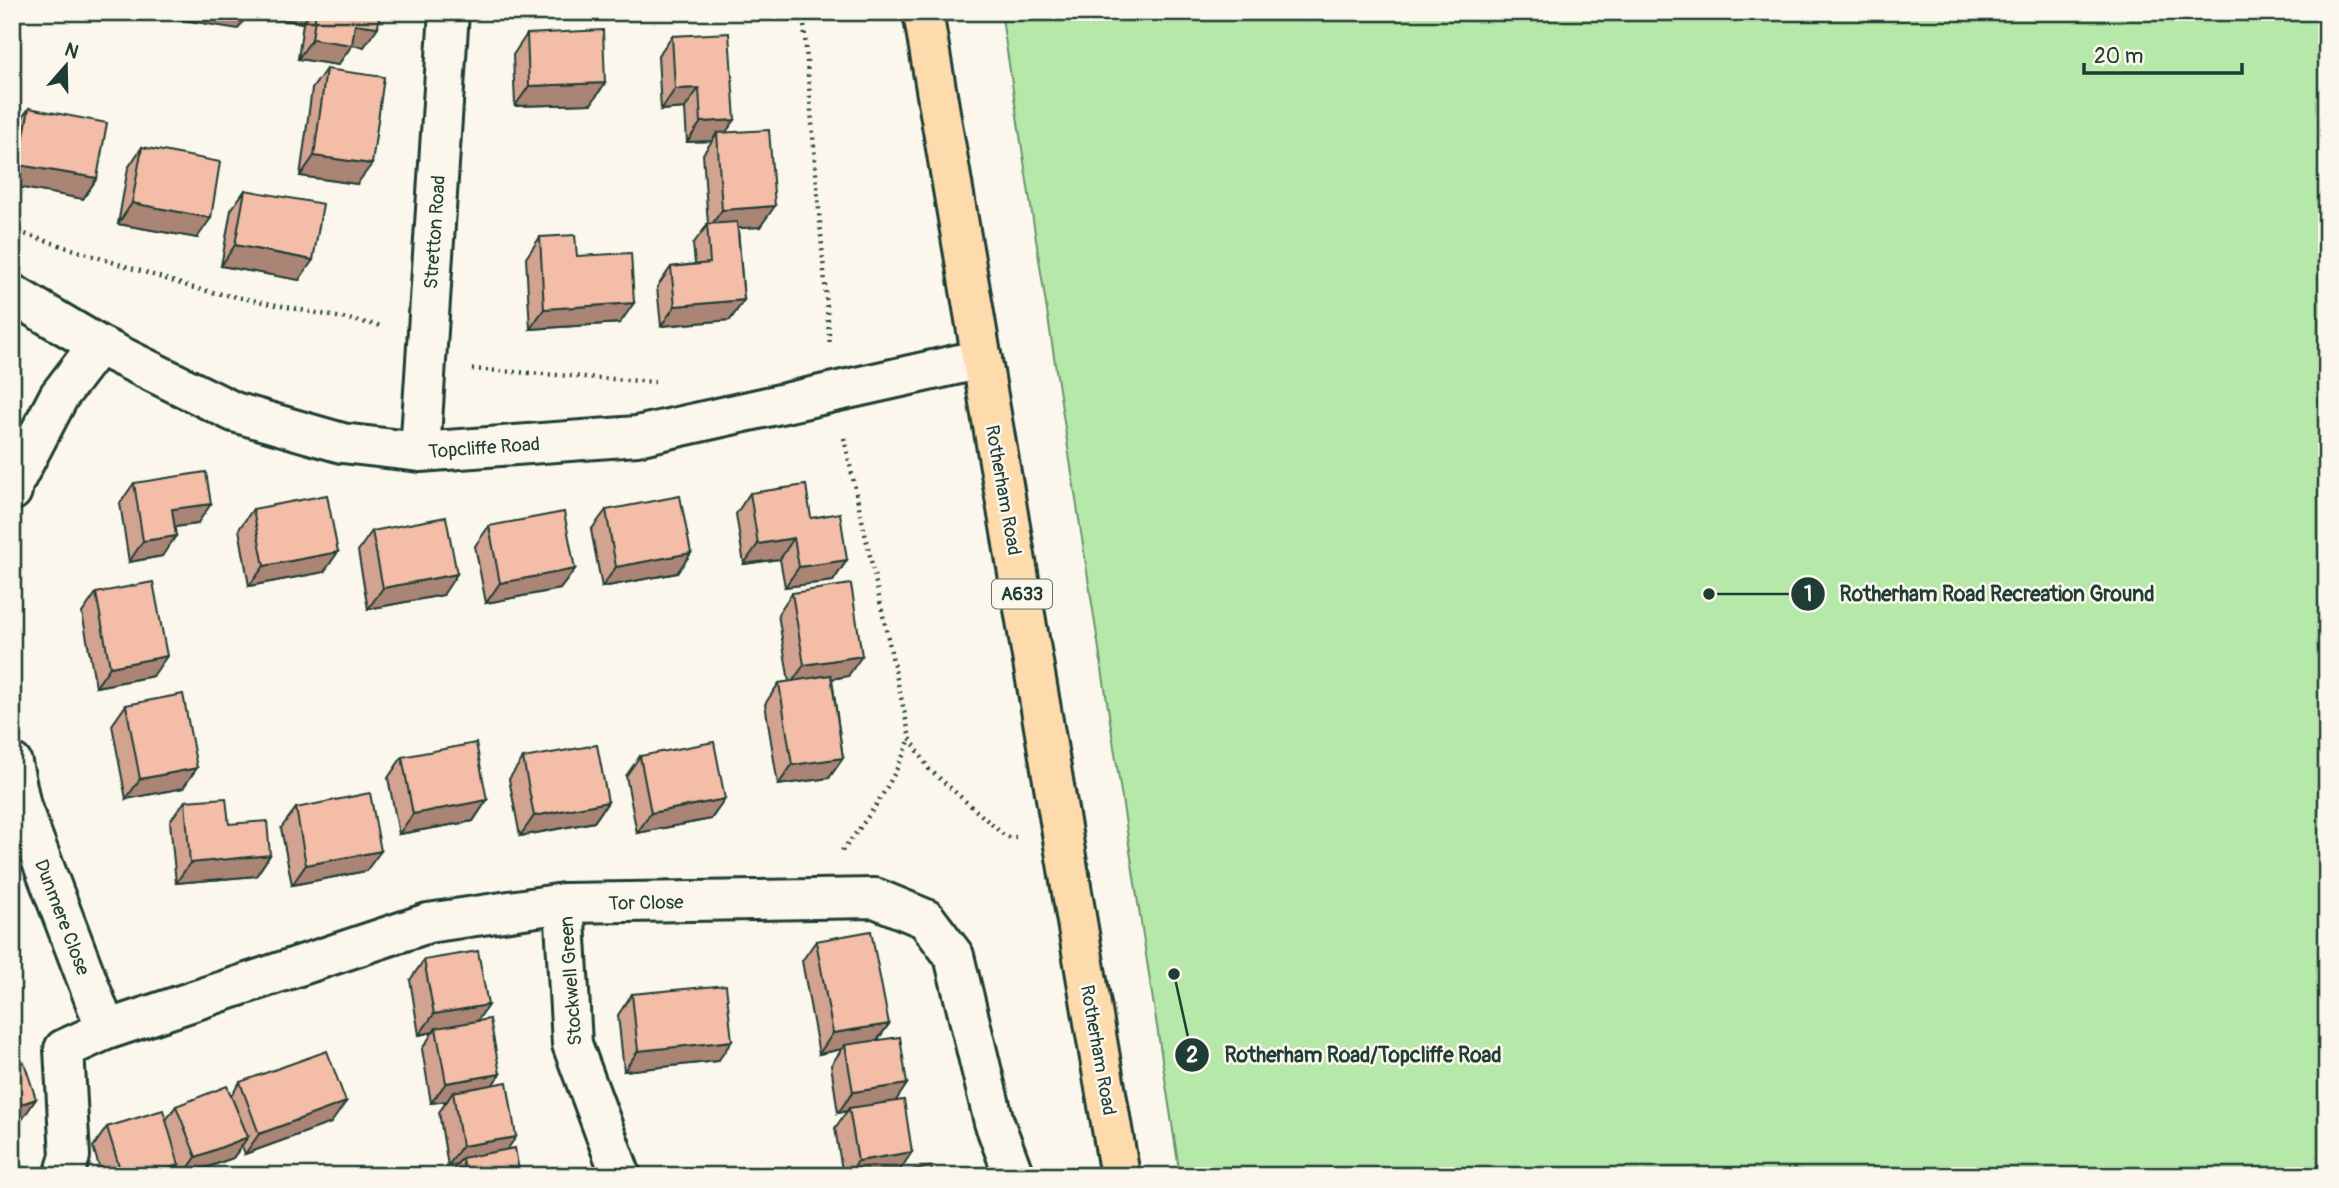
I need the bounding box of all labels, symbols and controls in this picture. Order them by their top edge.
north arrow [32,32,102,102]
scale bar [2084,32,2241,76]
text: N [61,37,82,64]
text: 20 m [2094,43,2143,70]
street label: Stretton Road [419,174,451,290]
street label: Rotherham Road [980,423,1026,557]
street label: Topcliffe Road [427,432,541,464]
callout: Rotherham Road Recreation Ground [1790,573,2168,615]
road number: A633 [992,580,1052,608]
text: 1 [1804,581,1812,608]
text: Rotherham Road Recreation Ground [1840,581,2154,608]
street label: Dunmere Close [29,856,95,979]
street label: Tor Close [608,890,684,916]
street label: Stockwell Green [554,915,588,1047]
street label: Rotherham Road [1075,983,1121,1117]
callout: Rotherham Road/Topcliffe Road [1175,1034,1515,1076]
text: 2 [1186,1042,1198,1069]
text: Rotherham Road/Topcliffe Road [1224,1042,1502,1069]

